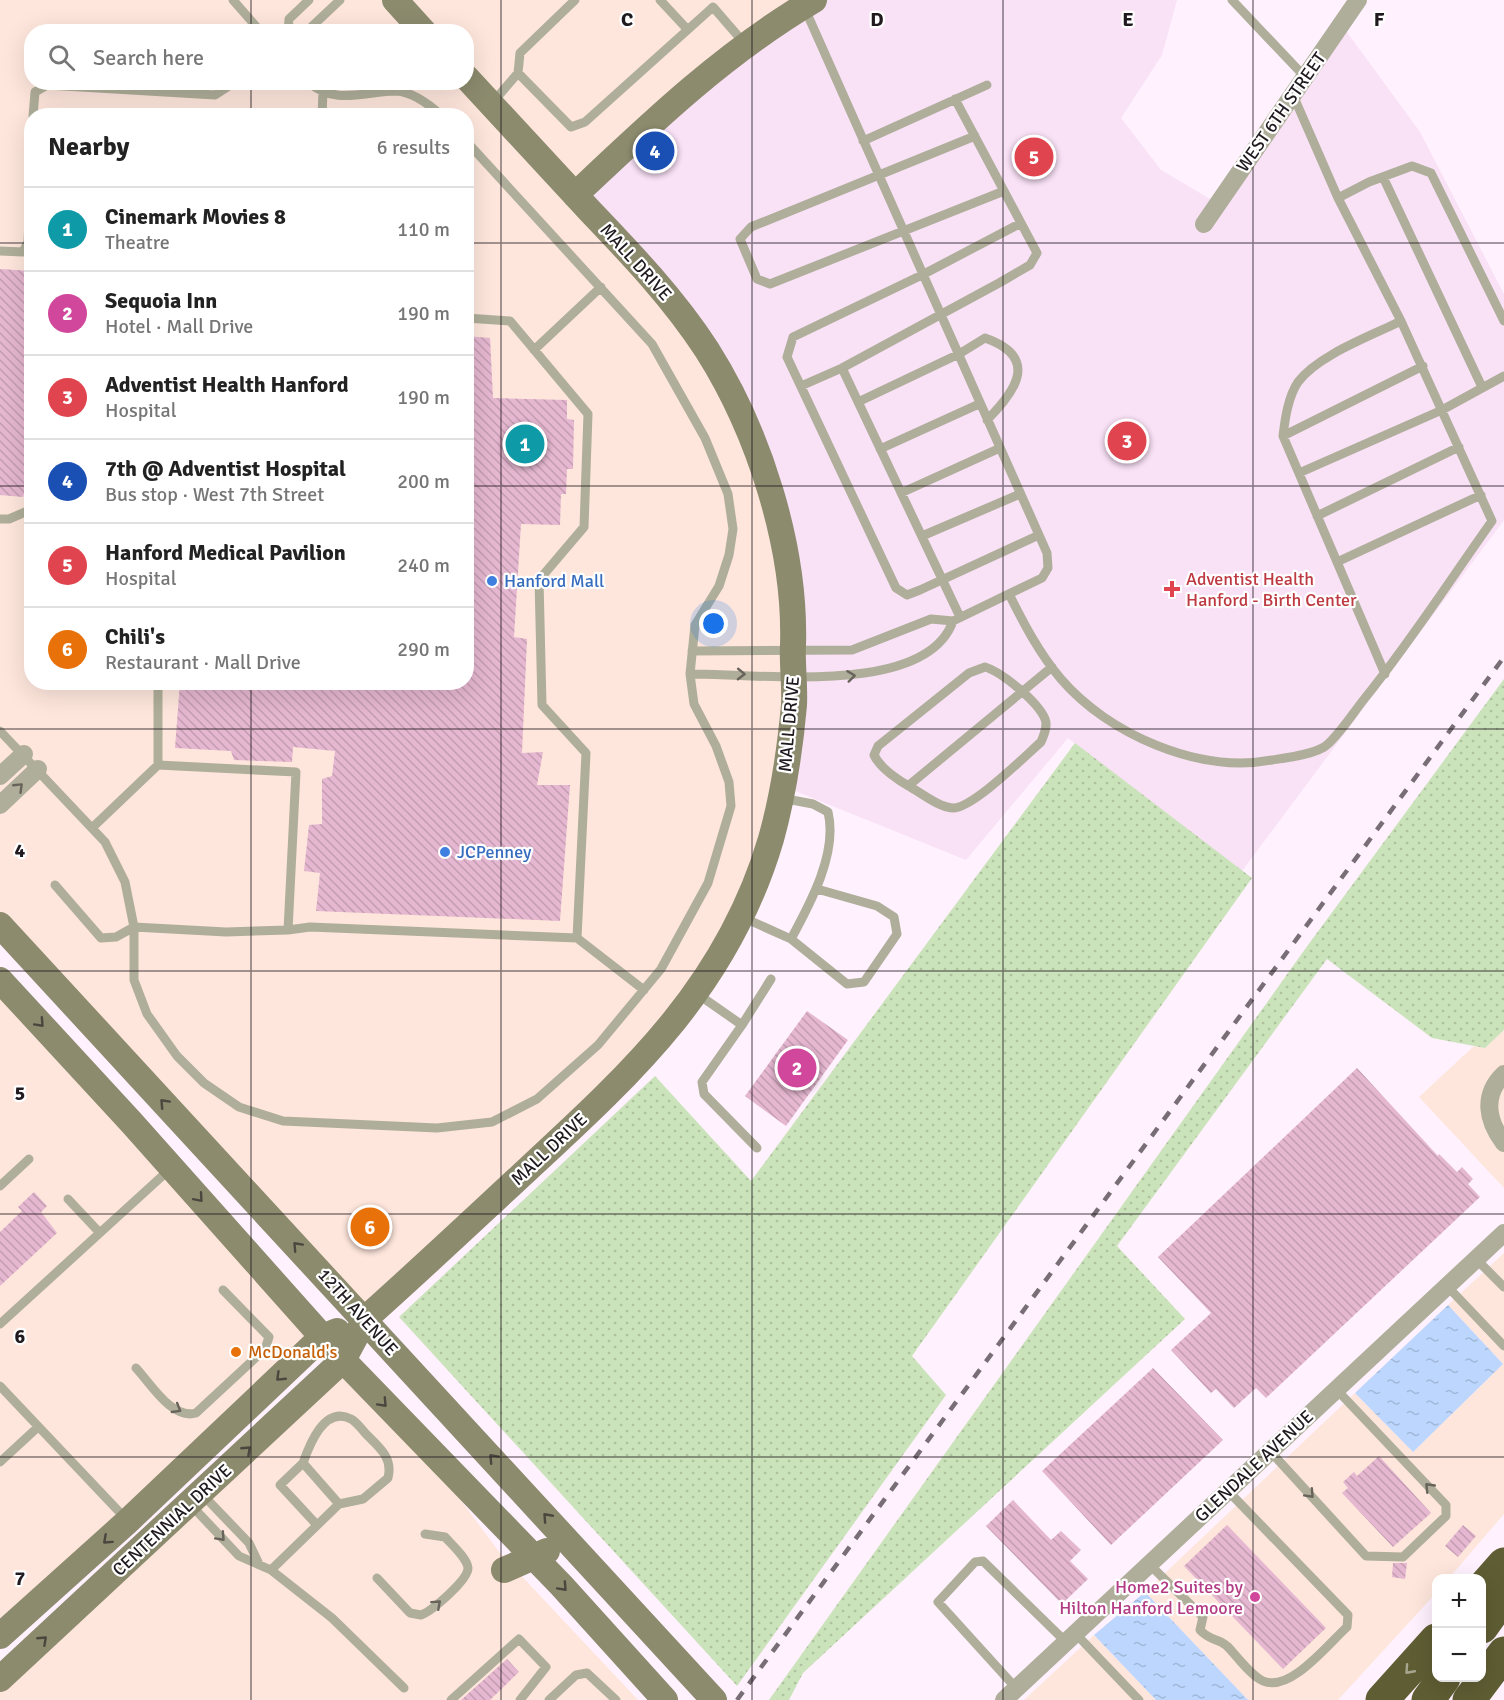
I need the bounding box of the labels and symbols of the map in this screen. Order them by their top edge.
text: C [621,7,633,32]
text: D [870,7,884,32]
text: E [1122,7,1134,32]
text: F [1374,7,1385,32]
street label: WEST 6TH STREET [1232,48,1331,176]
pin: 4 [636,128,674,174]
pin: 5 [1014,134,1054,180]
street label: MALL DRIVE [596,219,676,305]
pin: 3 [1108,418,1146,464]
pin: 1 [506,422,544,466]
place label: Adventist Health Hanford - Birth Center [1186,568,1357,611]
place label: Hanford Mall [504,570,604,592]
marker: Hanford Mall [485,574,499,588]
marker: Adventist Health Hanford - Birth Center [1163,580,1181,598]
your location [699,609,728,638]
one-way arrow [737,668,746,680]
one-way arrow [847,670,856,682]
street label: MALL DRIVE [774,675,804,773]
one-way arrow [12,783,23,794]
text: 4 [15,838,26,863]
place label: JCPenney [457,841,532,863]
marker: JCPenney [438,845,452,859]
one-way arrow [33,1016,44,1026]
pin: 2 [778,1046,816,1090]
text: 5 [15,1081,25,1106]
one-way arrow [160,1099,171,1110]
street label: MALL DRIVE [506,1108,592,1190]
one-way arrow [192,1191,203,1202]
pin: 6 [350,1204,389,1250]
one-way arrow [293,1242,304,1252]
street label: 12TH AVENUE [313,1264,403,1360]
text: 6 [15,1324,26,1349]
place label: McDonald's [248,1341,337,1363]
marker: McDonald's [229,1345,243,1359]
one-way arrow [276,1370,287,1381]
one-way arrow [376,1396,387,1407]
one-way arrow [171,1402,182,1413]
street label: GLENDALE AVENUE [1190,1405,1318,1527]
one-way arrow [240,1446,251,1457]
one-way arrow [489,1454,500,1465]
street label: CENTENNIAL DRIVE [108,1459,236,1581]
one-way arrow [1425,1483,1436,1494]
one-way arrow [1302,1487,1313,1498]
one-way arrow [543,1513,554,1524]
one-way arrow [214,1530,225,1540]
one-way arrow [103,1533,114,1544]
text: 7 [15,1566,26,1591]
place label: Home2 Suites by Hilton Hanford Lemoore [1059,1576,1244,1619]
one-way arrow [556,1580,567,1591]
marker: Home2 Suites by Hilton Hanford Lemoore [1248,1590,1262,1604]
one-way arrow [430,1600,440,1611]
one-way arrow [36,1636,47,1647]
one-way arrow [1405,1663,1416,1674]

